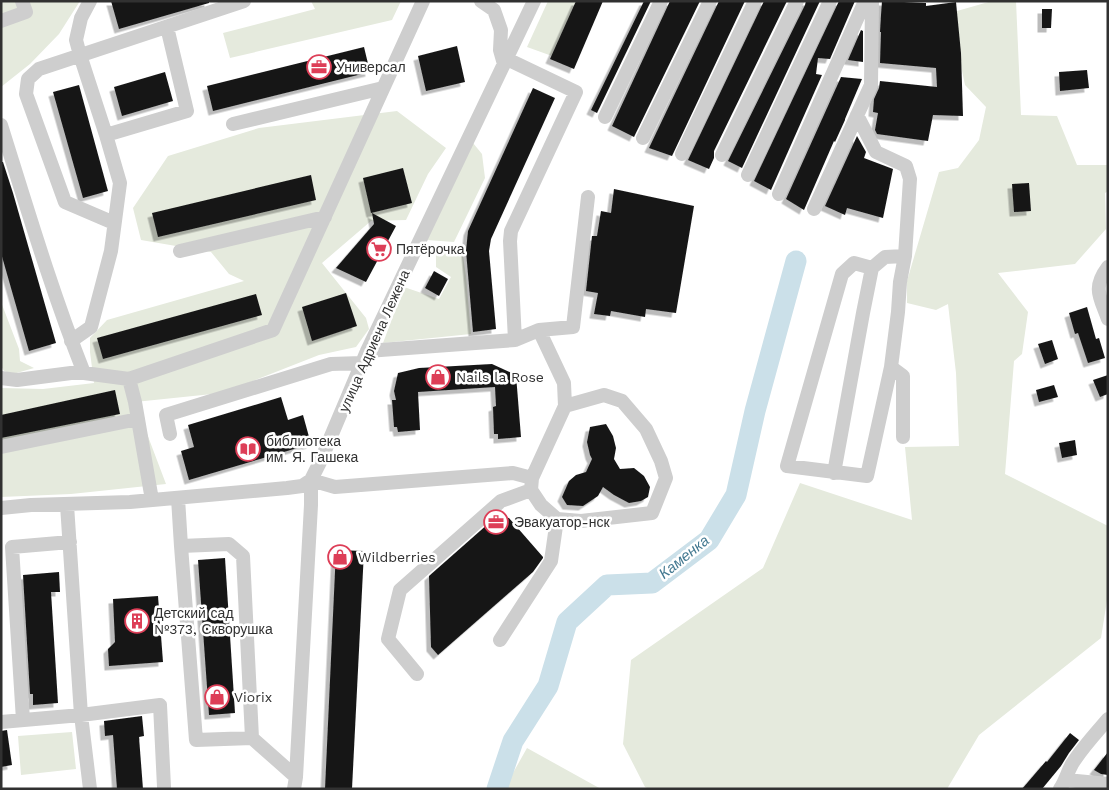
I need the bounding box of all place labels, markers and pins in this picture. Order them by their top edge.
office icon: Универсал [306,54,332,80]
place label: Универсал [336,59,406,75]
supermarket icon: Пятёрочка [366,236,392,262]
place label: Пятёрочка [396,241,465,257]
shop icon: Nails la Rose [425,364,451,390]
place label: Nails la Rose [456,369,544,385]
place label: библиотека им. Я. Гашека [266,433,359,465]
library icon: библиотека им. Я. Гашека [235,436,261,462]
office icon: Эвакуатор-нск [483,509,509,535]
place label: Эвакуатор-нск [514,514,610,530]
shop icon: Wildberries [327,544,353,570]
place label: Wildberries [358,549,436,565]
place label: Детский сад №373, Скворушка [154,605,273,637]
building icon: Детский сад №373, Скворушка [124,608,150,634]
shop icon: Viorix [204,684,230,710]
place label: Viorix [234,689,272,705]

